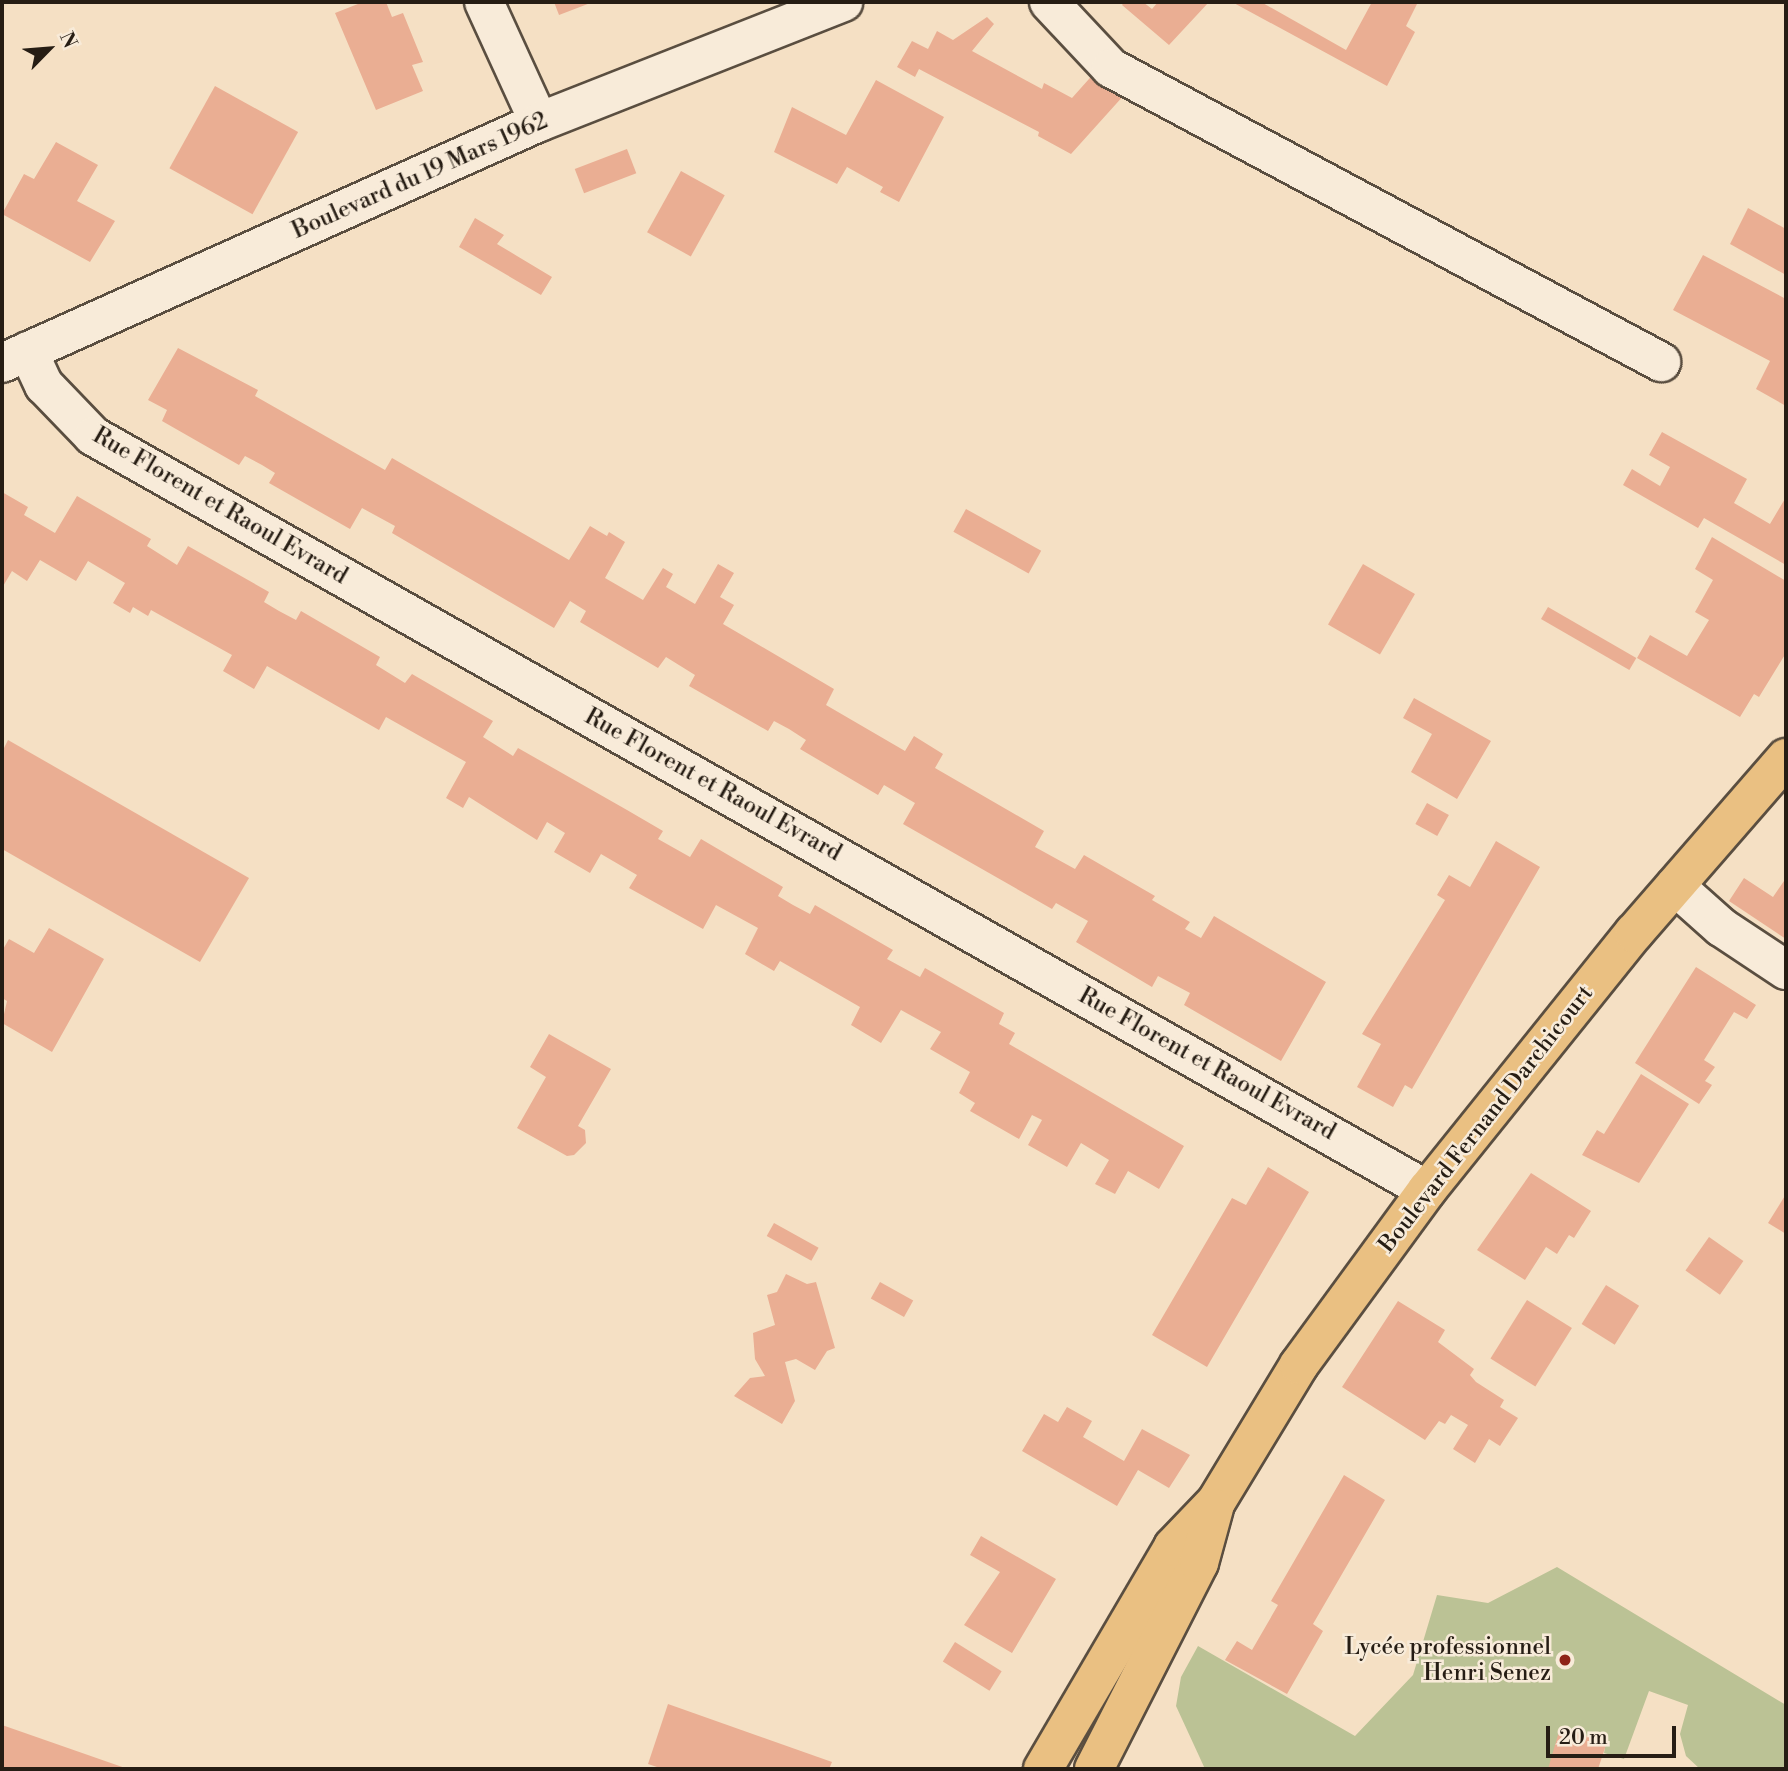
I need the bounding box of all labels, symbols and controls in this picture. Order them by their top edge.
north arrow [14,14,84,84]
text: N [54,28,82,52]
street label: Boulevard du 19 Mars 1962 [288,107,552,245]
street label: Rue Florent et Raoul Evrard [88,422,352,590]
street label: Rue Florent et Raoul Evrard [580,703,846,867]
street label: Boulevard Fernand Darchicourt [1373,980,1599,1258]
street label: Rue Florent et Raoul Evrard [1074,982,1340,1146]
place label: Lycée professionnel Henri Senez [1345,1633,1551,1687]
marker: Lycée professionnel Henri Senez [1557,1652,1573,1668]
scale bar [1550,1712,1680,1756]
text: 20 m [1559,1725,1608,1751]

